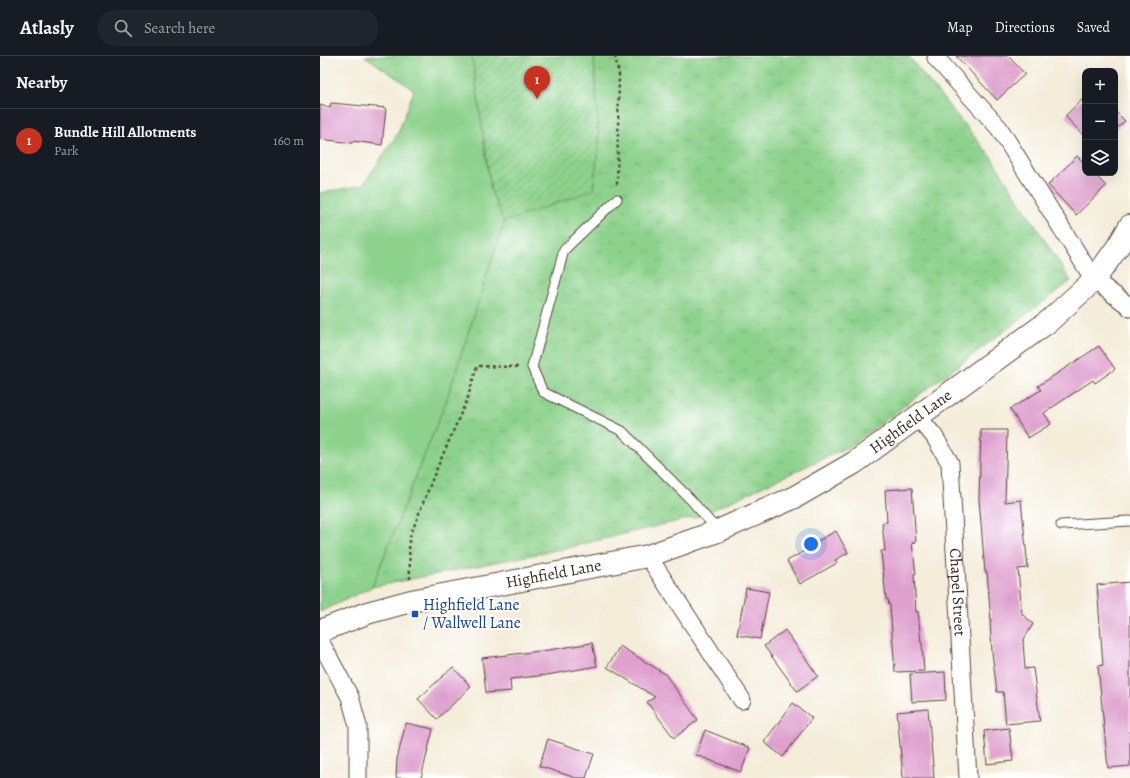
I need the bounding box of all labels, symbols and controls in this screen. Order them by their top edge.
search box [98,10,378,46]
text: Atlasly [20,15,74,41]
icon: search [112,17,134,39]
text: Search here [144,18,215,38]
text: Map [947,18,973,37]
text: Directions [995,18,1055,37]
text: Saved [1077,18,1110,37]
pin: 1 [524,66,550,99]
map controls [1082,68,1118,176]
button: + [1082,68,1118,104]
text: Nearby [16,71,67,94]
button: − [1082,104,1118,140]
text: Bundle Hill Allotments [54,122,197,142]
text: 1 [27,132,31,149]
text: 160 m [273,132,304,149]
button: layers [1082,140,1118,176]
text: Park [54,142,78,159]
street label: Highfield Lane [865,384,956,459]
your location [801,534,821,554]
street label: Chapel Street [944,548,971,637]
street label: Highfield Lane [504,554,603,594]
place label: Highfield Lane / Wallwell Lane [423,594,521,634]
marker: Highfield Lane / Wallwell Lane [410,609,420,619]

